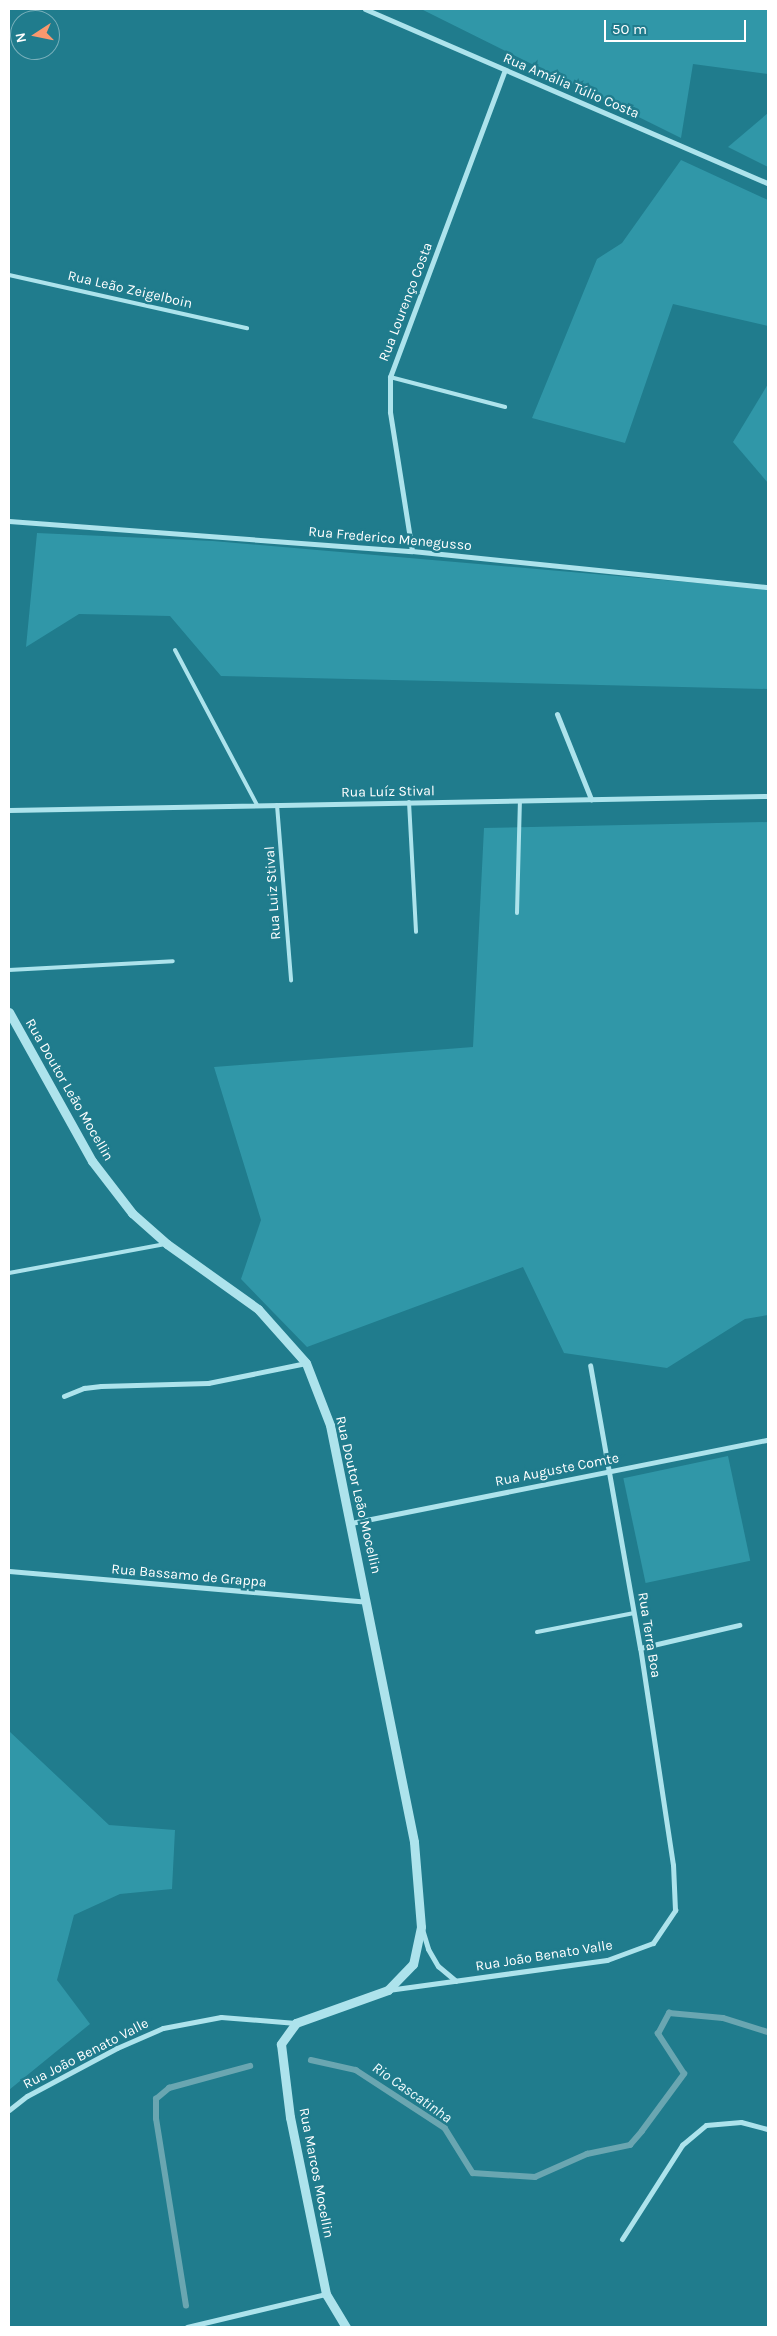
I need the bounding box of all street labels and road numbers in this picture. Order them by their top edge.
street label: Rua Amália Túlio Costa [500,50,642,122]
street label: Rua Lourenço Costa [376,240,436,364]
street label: Rua Leão Zeigelboin [66,267,194,313]
street label: Rua Frederico Menegusso [308,523,472,555]
street label: Rua Luíz Stival [341,783,435,801]
street label: Rua Luiz Stival [261,846,285,940]
street label: Rua Doutor Leão Mocellin [21,1016,117,1164]
street label: Rua Doutor Leão Mocellin [332,1414,384,1576]
street label: Rua Auguste Comte [494,1450,620,1490]
street label: Rua Bassamo de Grappa [111,1561,267,1591]
street label: Rua Terra Boa [634,1591,664,1679]
street label: Rua João Benato Valle [474,1937,614,1975]
street label: Rua João Benato Valle [20,2015,152,2093]
street label: Rua Marcos Mocellin [295,2106,337,2240]

